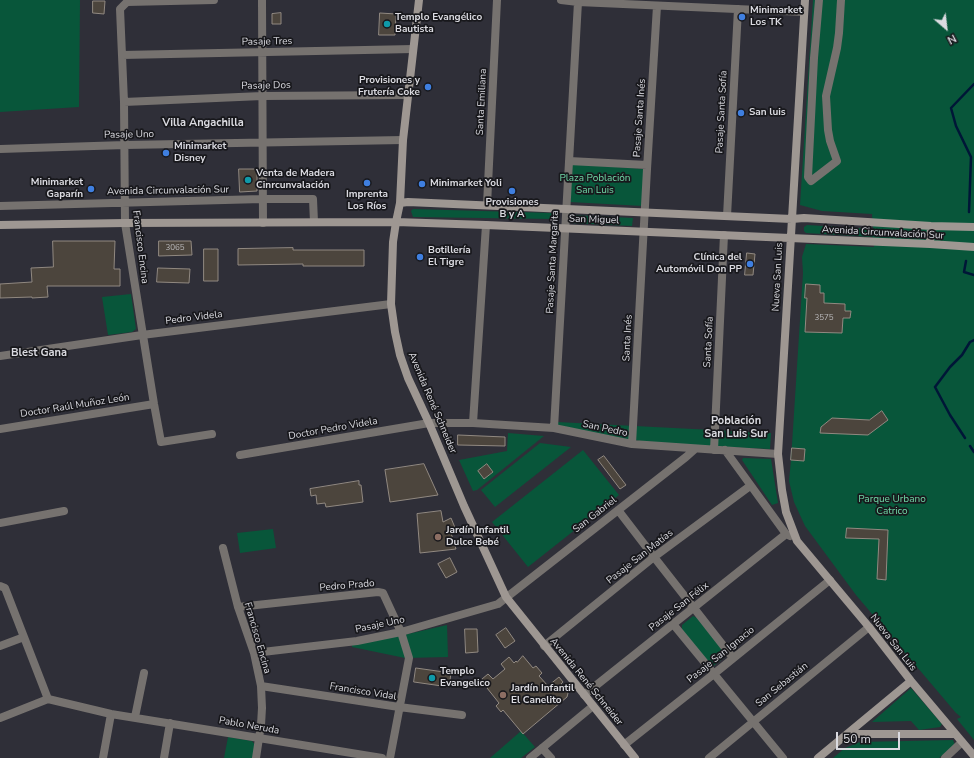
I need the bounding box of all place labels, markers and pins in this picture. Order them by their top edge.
place label: Minimarket Los TK [750,5,802,28]
place label: Templo Evangélico Bautista [395,12,482,36]
marker: Minimarket Los TK [737,12,747,22]
marker: Templo Evangélico Bautista [382,19,392,29]
place label: Provisiones y Frutería Coke [358,75,420,98]
marker: Provisiones y Frutería Coke [423,82,433,92]
place label: San luis [749,107,786,119]
marker: San luis [736,108,746,118]
place label: Minimarket Disney [174,141,226,164]
marker: Minimarket Disney [161,148,171,158]
place label: Venta de Madera Cinrcunvalación [256,168,335,192]
marker: Venta de Madera Cinrcunvalación [243,175,253,185]
place label: Minimarket Gaparín [31,177,83,200]
marker: Imprenta Los Ríos [362,178,372,188]
place label: Minimarket Yoli [430,178,502,190]
marker: Minimarket Yoli [417,179,427,189]
marker: Minimarket Gaparín [86,184,96,194]
marker: Provisiones B y A [507,186,517,196]
place label: Imprenta Los Ríos [346,189,388,212]
place label: Provisiones B y A [485,197,539,220]
place label: Botillería El Tigre [428,245,471,268]
marker: Botillería El Tigre [415,252,425,262]
place label: Clínica del Automóvil Don PP [656,252,742,276]
marker: Clínica del Automóvil Don PP [745,259,755,269]
place label: Jardín Infantil Dulce Bebé [446,525,509,548]
marker: Jardín Infantil Dulce Bebé [433,532,443,542]
place label: Templo Evangelico [440,666,490,690]
marker: Templo Evangelico [427,673,437,683]
place label: Jardín Infantil El Canelito [511,683,574,706]
marker: Jardín Infantil El Canelito [498,690,508,700]

